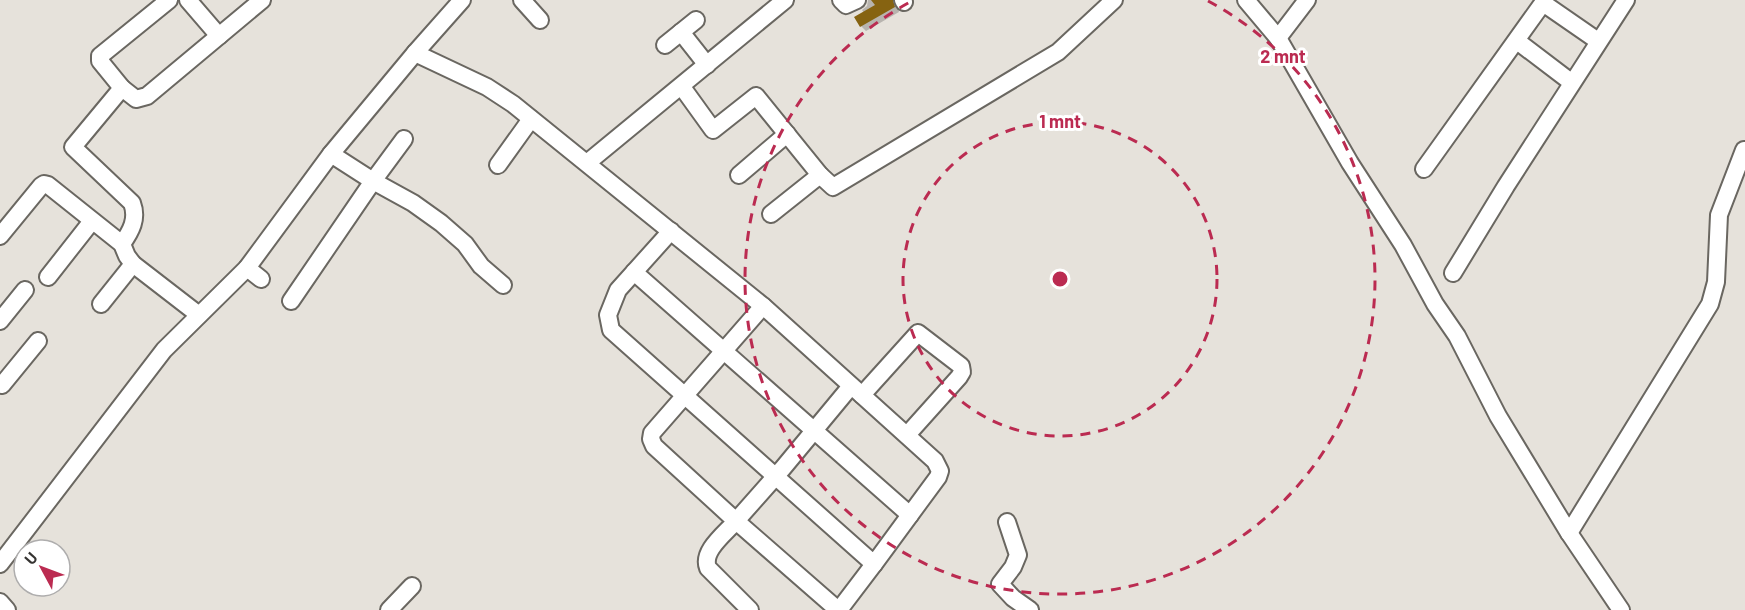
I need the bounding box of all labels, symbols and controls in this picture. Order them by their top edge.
text: 2 mnt [1260,45,1306,67]
text: 1 mnt [1039,110,1081,132]
centre of rings [1050,269,1070,289]
north arrow [12,538,72,598]
text: U [20,548,41,568]

